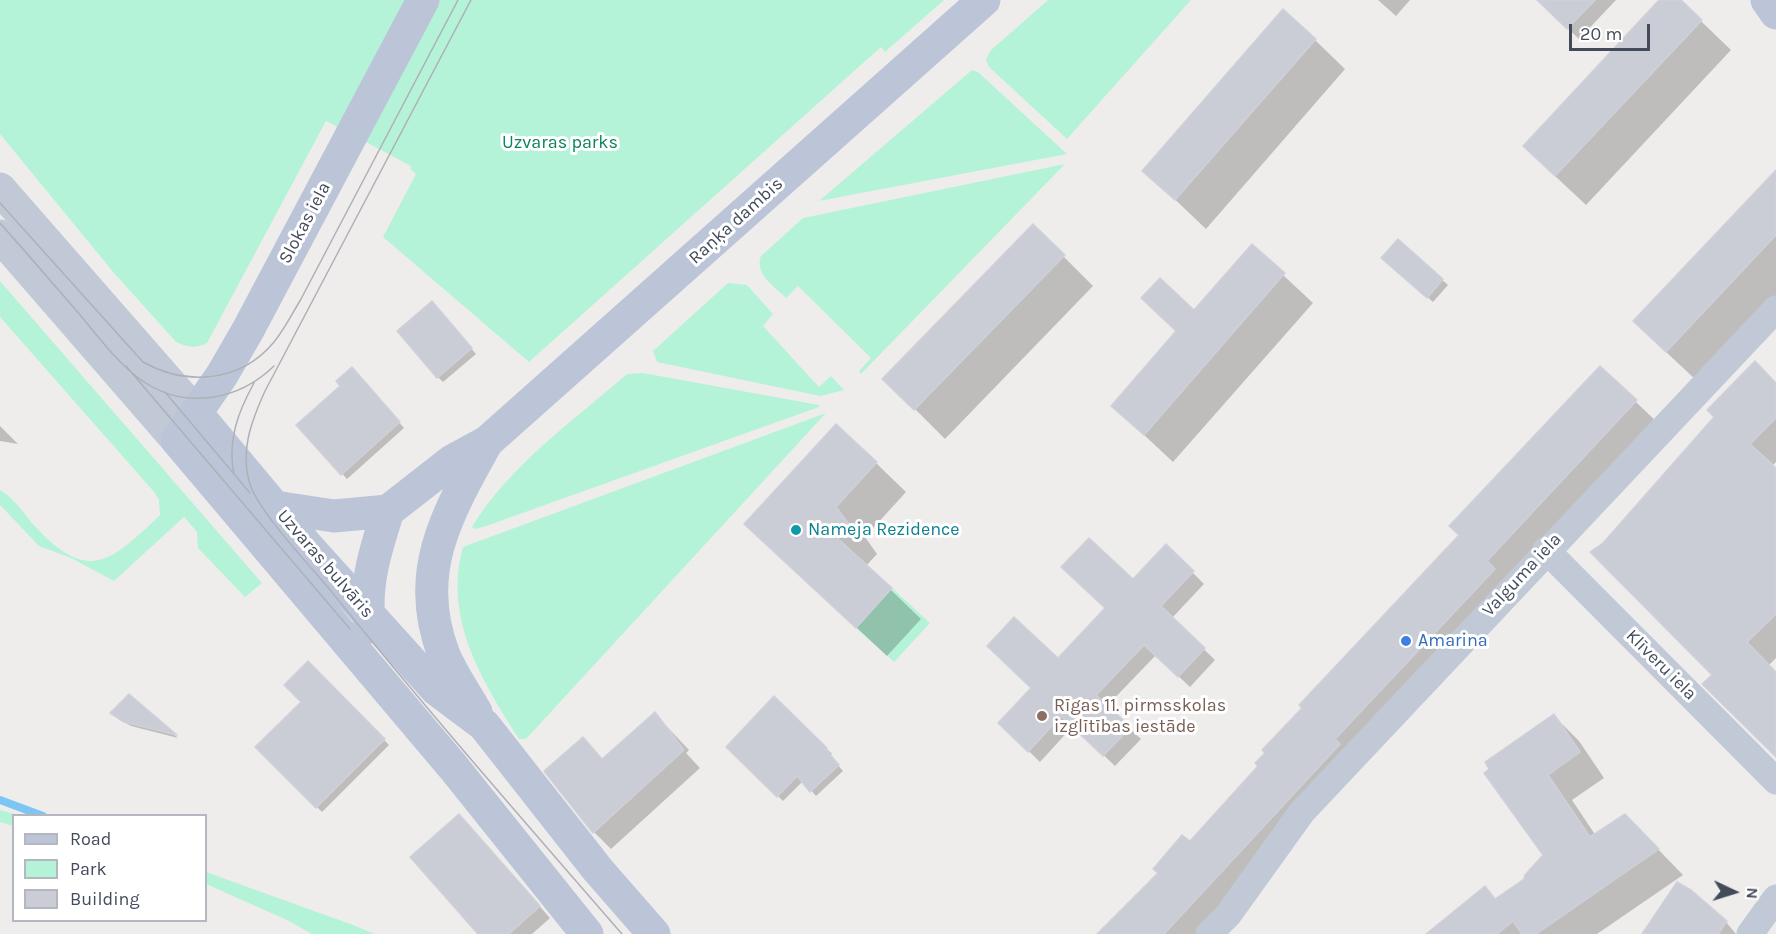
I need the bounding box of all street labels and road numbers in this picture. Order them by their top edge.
street label: Raņķa dambis [685,173,787,269]
street label: Slokas iela [275,179,335,267]
street label: Uzvaras bulvāris [272,505,378,623]
street label: Valguma iela [1478,529,1566,621]
street label: Klīveru iela [1621,625,1701,705]

